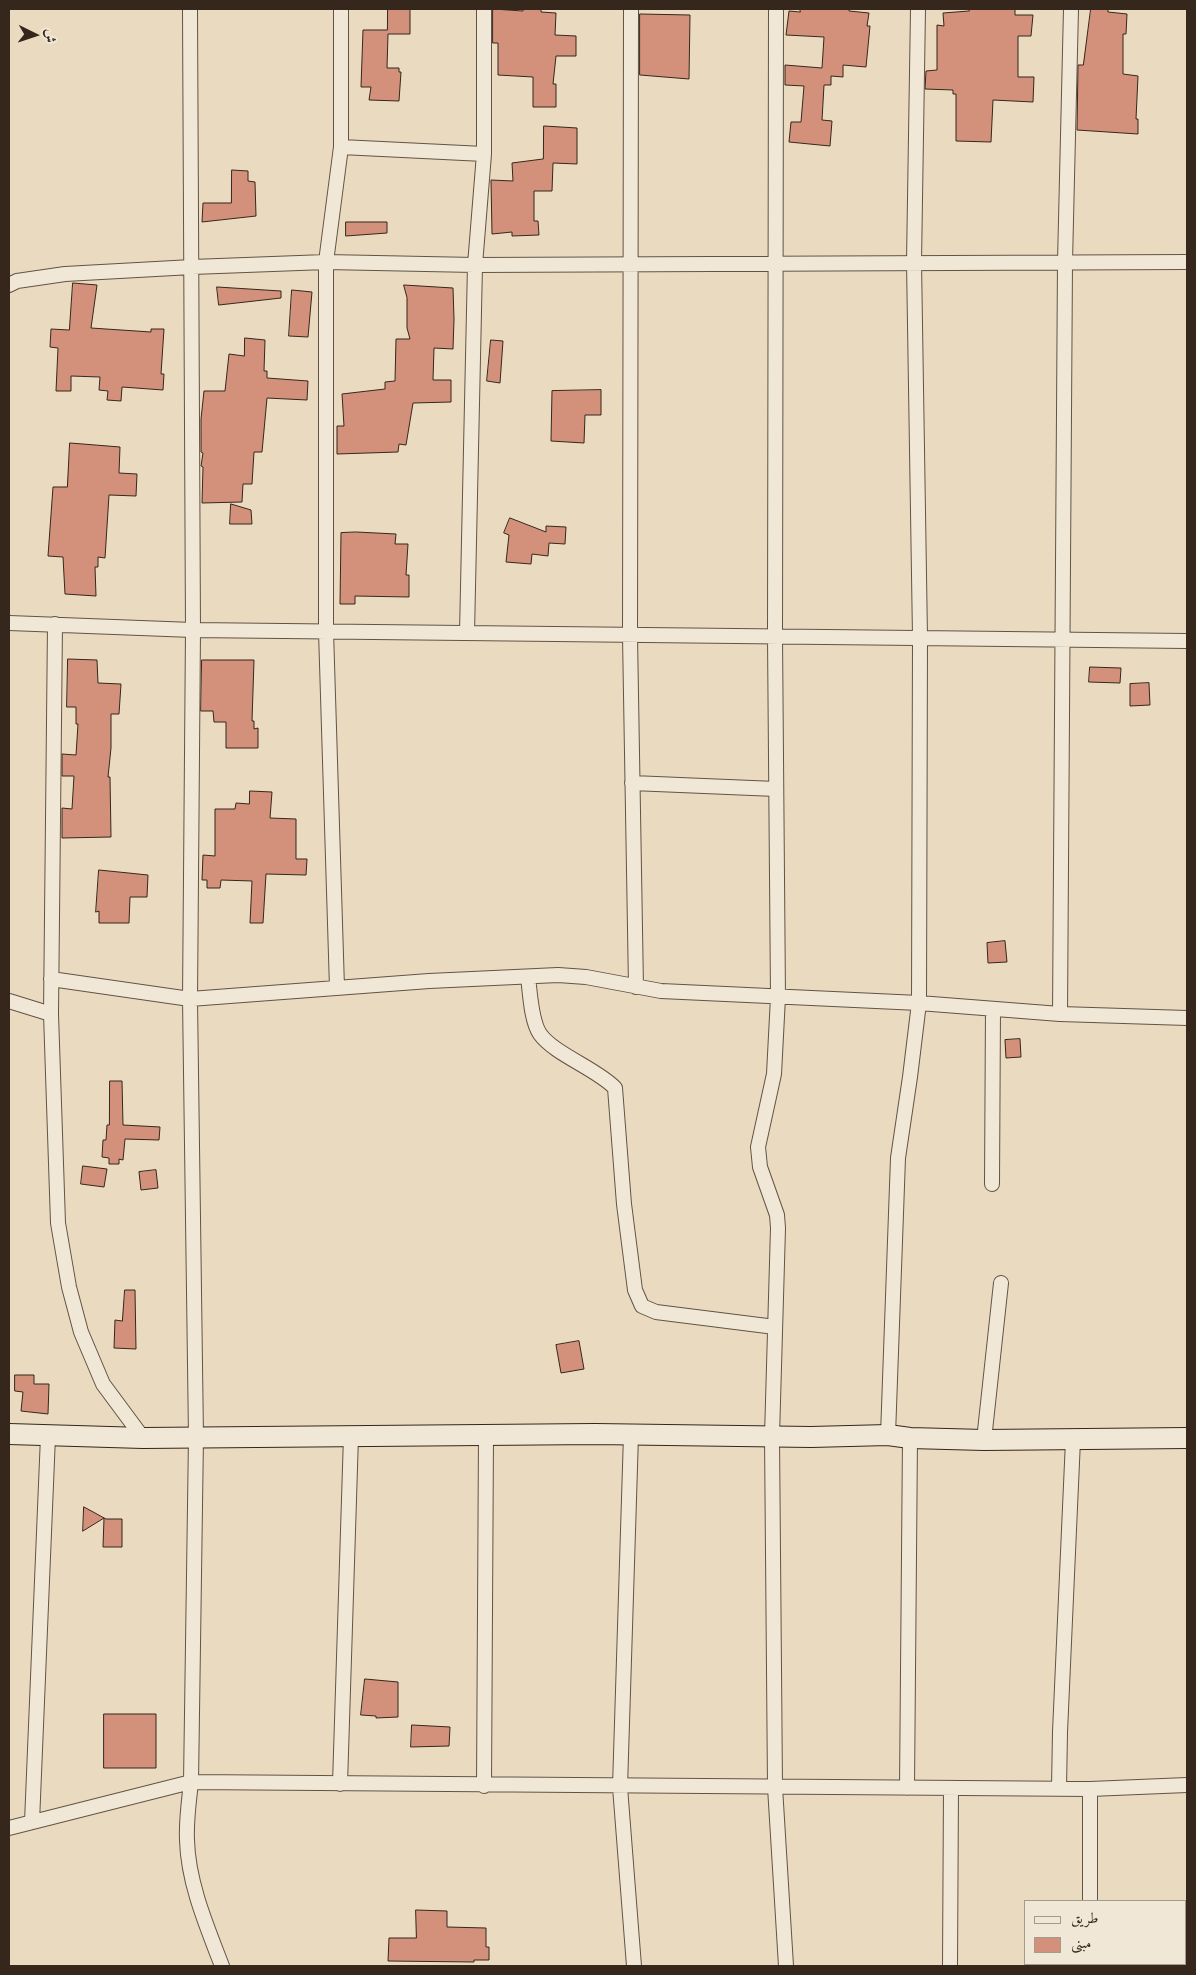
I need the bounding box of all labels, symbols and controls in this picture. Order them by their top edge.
north arrow [10,10,60,60]
text: ش [42,29,57,43]
legend [1024,1900,1186,1965]
text: طريق [1071,1912,1098,1927]
text: مبنى [1071,1937,1091,1952]

